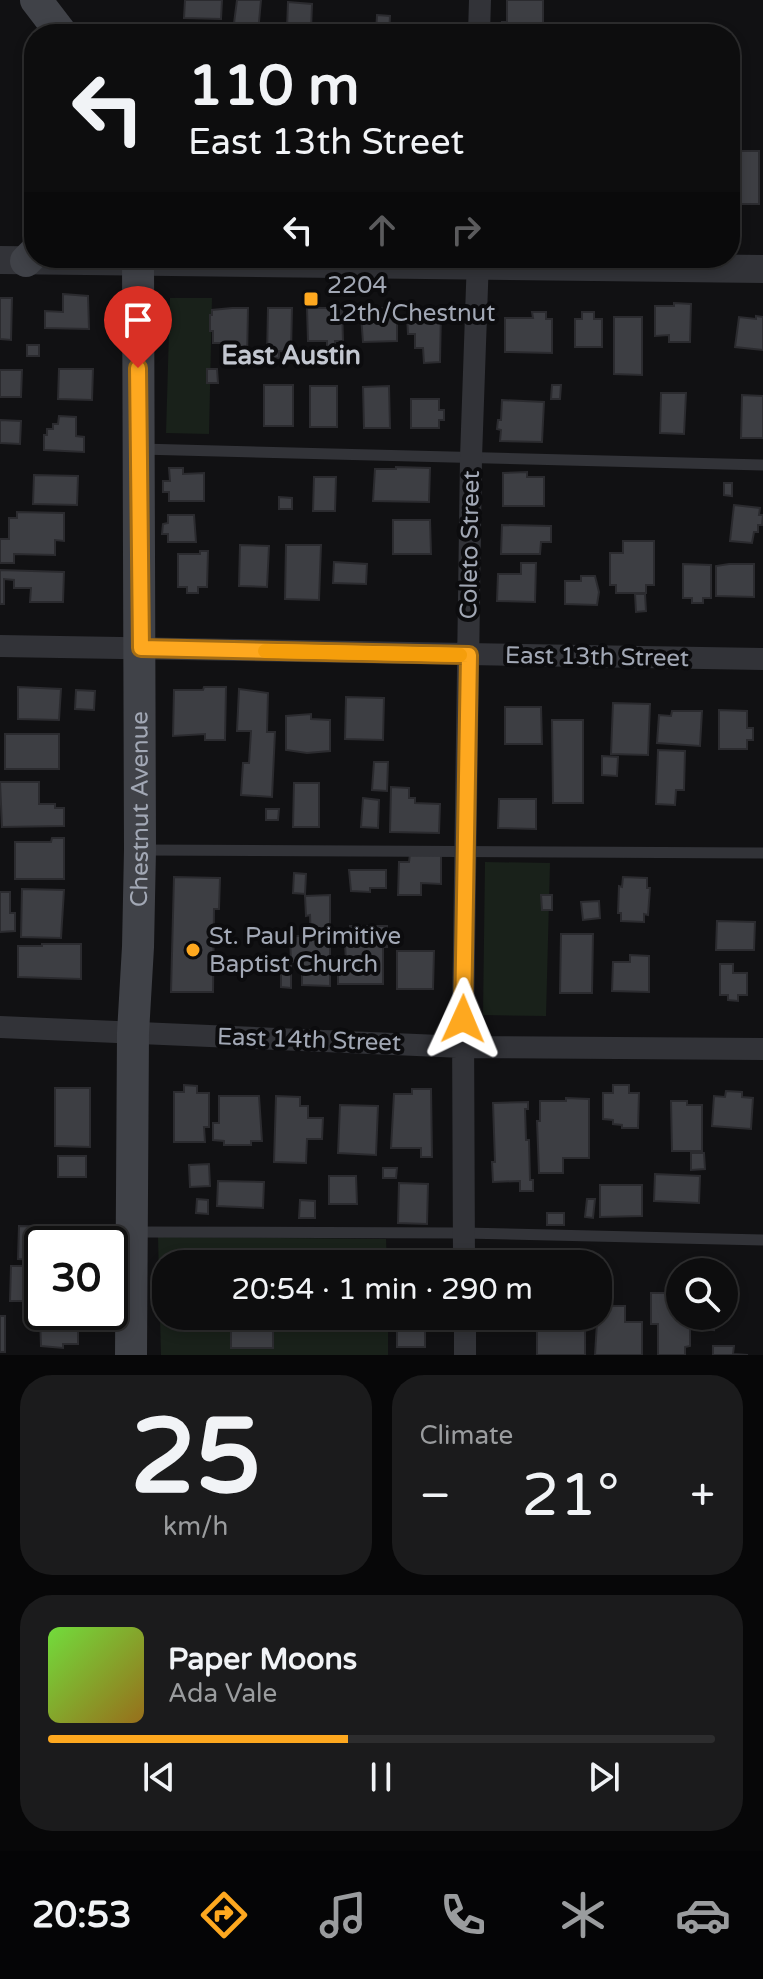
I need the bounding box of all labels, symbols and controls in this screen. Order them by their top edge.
text: 110 m [188,53,359,120]
icon: left [56,56,160,160]
text: East 13th Street [188,121,464,164]
icon: left [276,208,320,252]
icon: ahead [360,208,404,252]
icon: right [444,208,488,252]
place label: 2204 12th/Chestnut [327,271,495,328]
pin [104,286,172,368]
marker: 2204 12th/Chestnut [302,290,320,308]
icon: arrive [116,298,160,342]
district label: East Austin [221,340,361,371]
street label: Coleto Street [454,470,486,620]
street label: East 13th Street [505,641,689,673]
street label: Chestnut Avenue [124,711,155,907]
place label: St. Paul Primitive Baptist Church [209,922,401,979]
marker: St. Paul Primitive Baptist Church [184,941,202,959]
position arrow [421,977,505,1061]
street label: East 14th Street [216,1022,402,1058]
speed limit sign: 30 [24,1226,128,1330]
map controls [666,1258,738,1330]
button: search [666,1258,738,1330]
text: 20:54 · 1 min · 290 m [231,1271,533,1308]
text: 25 [130,1396,261,1521]
text: Climate [420,1420,513,1451]
text: 21° [522,1460,620,1532]
text: − [420,1470,451,1523]
text: + [690,1470,715,1523]
text: km/h [163,1511,228,1542]
text: Paper Moons [168,1641,357,1678]
text: Ada Vale [168,1678,277,1709]
icon: previous [137,1755,181,1799]
icon: pause [359,1755,403,1799]
icon: next [582,1755,626,1799]
icon: directions [196,1887,252,1943]
icon: music [315,1887,371,1943]
icon: phone [435,1887,491,1943]
icon: climate [555,1887,611,1943]
icon: car [675,1887,731,1943]
text: 20:53 [32,1894,132,1937]

